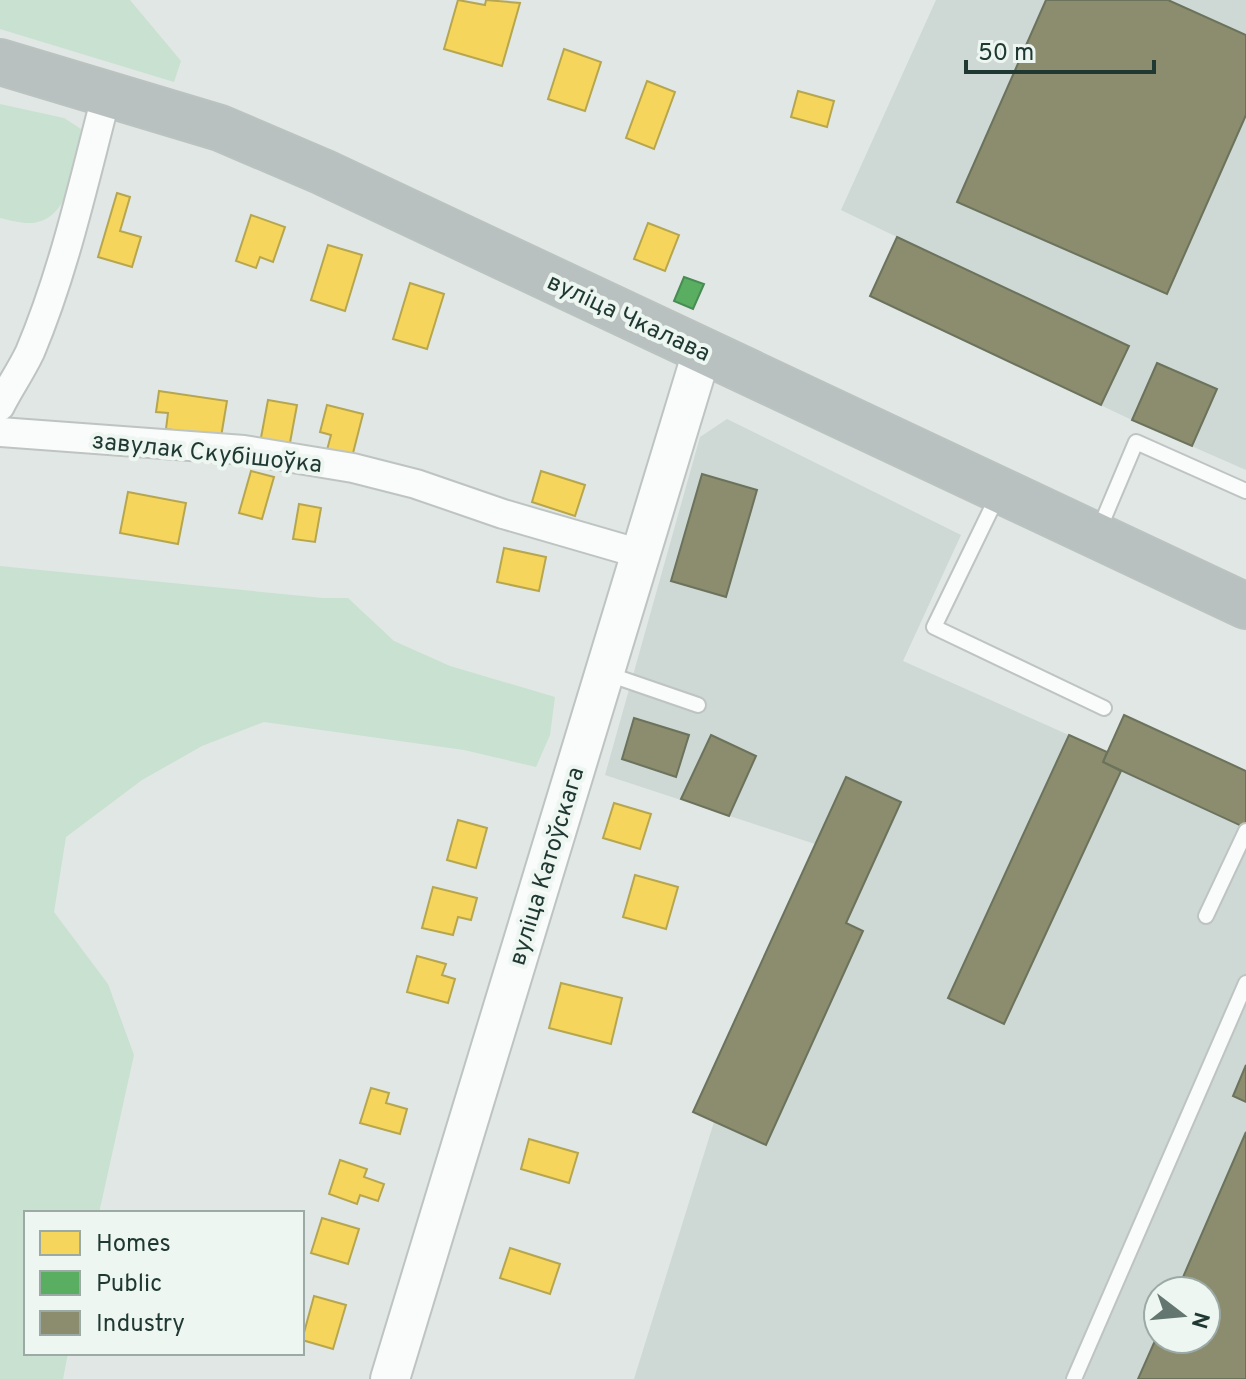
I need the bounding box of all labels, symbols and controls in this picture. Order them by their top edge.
scale bar [966,24,1154,74]
text: 50 m [978,39,1034,69]
street label: вуліца Чкалава [542,268,714,370]
street label: завулак Скубішоўка [90,427,324,481]
street label: вуліца Катоўскага [503,764,592,969]
legend [24,1211,304,1355]
text: Homes [96,1230,171,1260]
text: Public [96,1270,162,1300]
north arrow [1142,1275,1222,1355]
text: N [1184,1309,1214,1331]
text: Industry [96,1310,185,1340]

